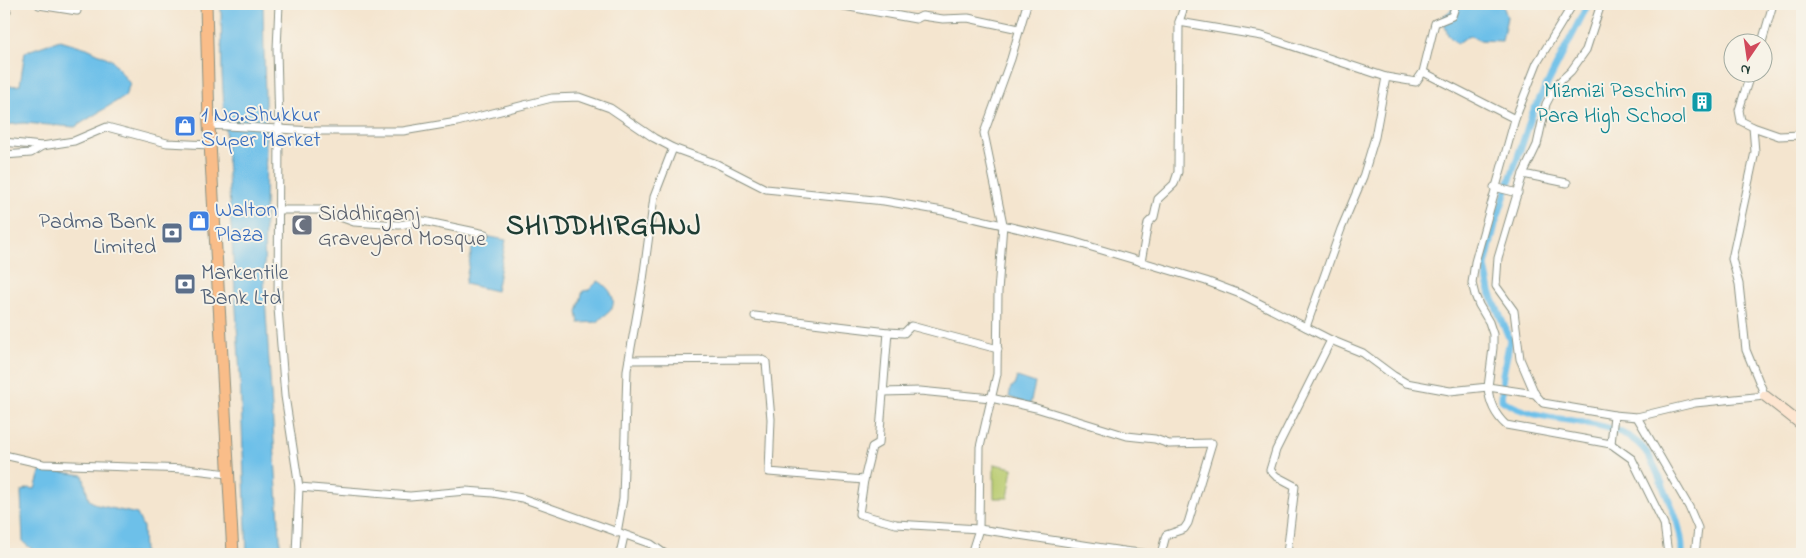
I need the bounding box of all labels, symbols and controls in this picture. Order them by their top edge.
north arrow [1724,32,1774,82]
text: N [1738,58,1752,80]
place label: Mizmizi Paschim Para High School [1537,76,1686,134]
building icon: Mizmizi Paschim Para High School [1690,90,1714,114]
place label: 1 No.Shukkur Super Market [201,100,321,157]
shop icon: 1 No.Shukkur Super Market [173,114,197,138]
place label: Walton Plaza [215,195,277,252]
place label: Siddhirganj Graveyard Mosque [318,199,486,257]
place label: Padma Bank Limited [39,207,156,264]
district label: SHIDDHIRGANJ [506,207,702,248]
shop icon: Walton Plaza [187,209,211,233]
mosque icon: Siddhirganj Graveyard Mosque [290,213,314,237]
bank icon: Padma Bank Limited [160,221,184,245]
place label: Markentile Bank Ltd [200,258,288,315]
bank icon: Markentile Bank Ltd [173,272,197,296]

